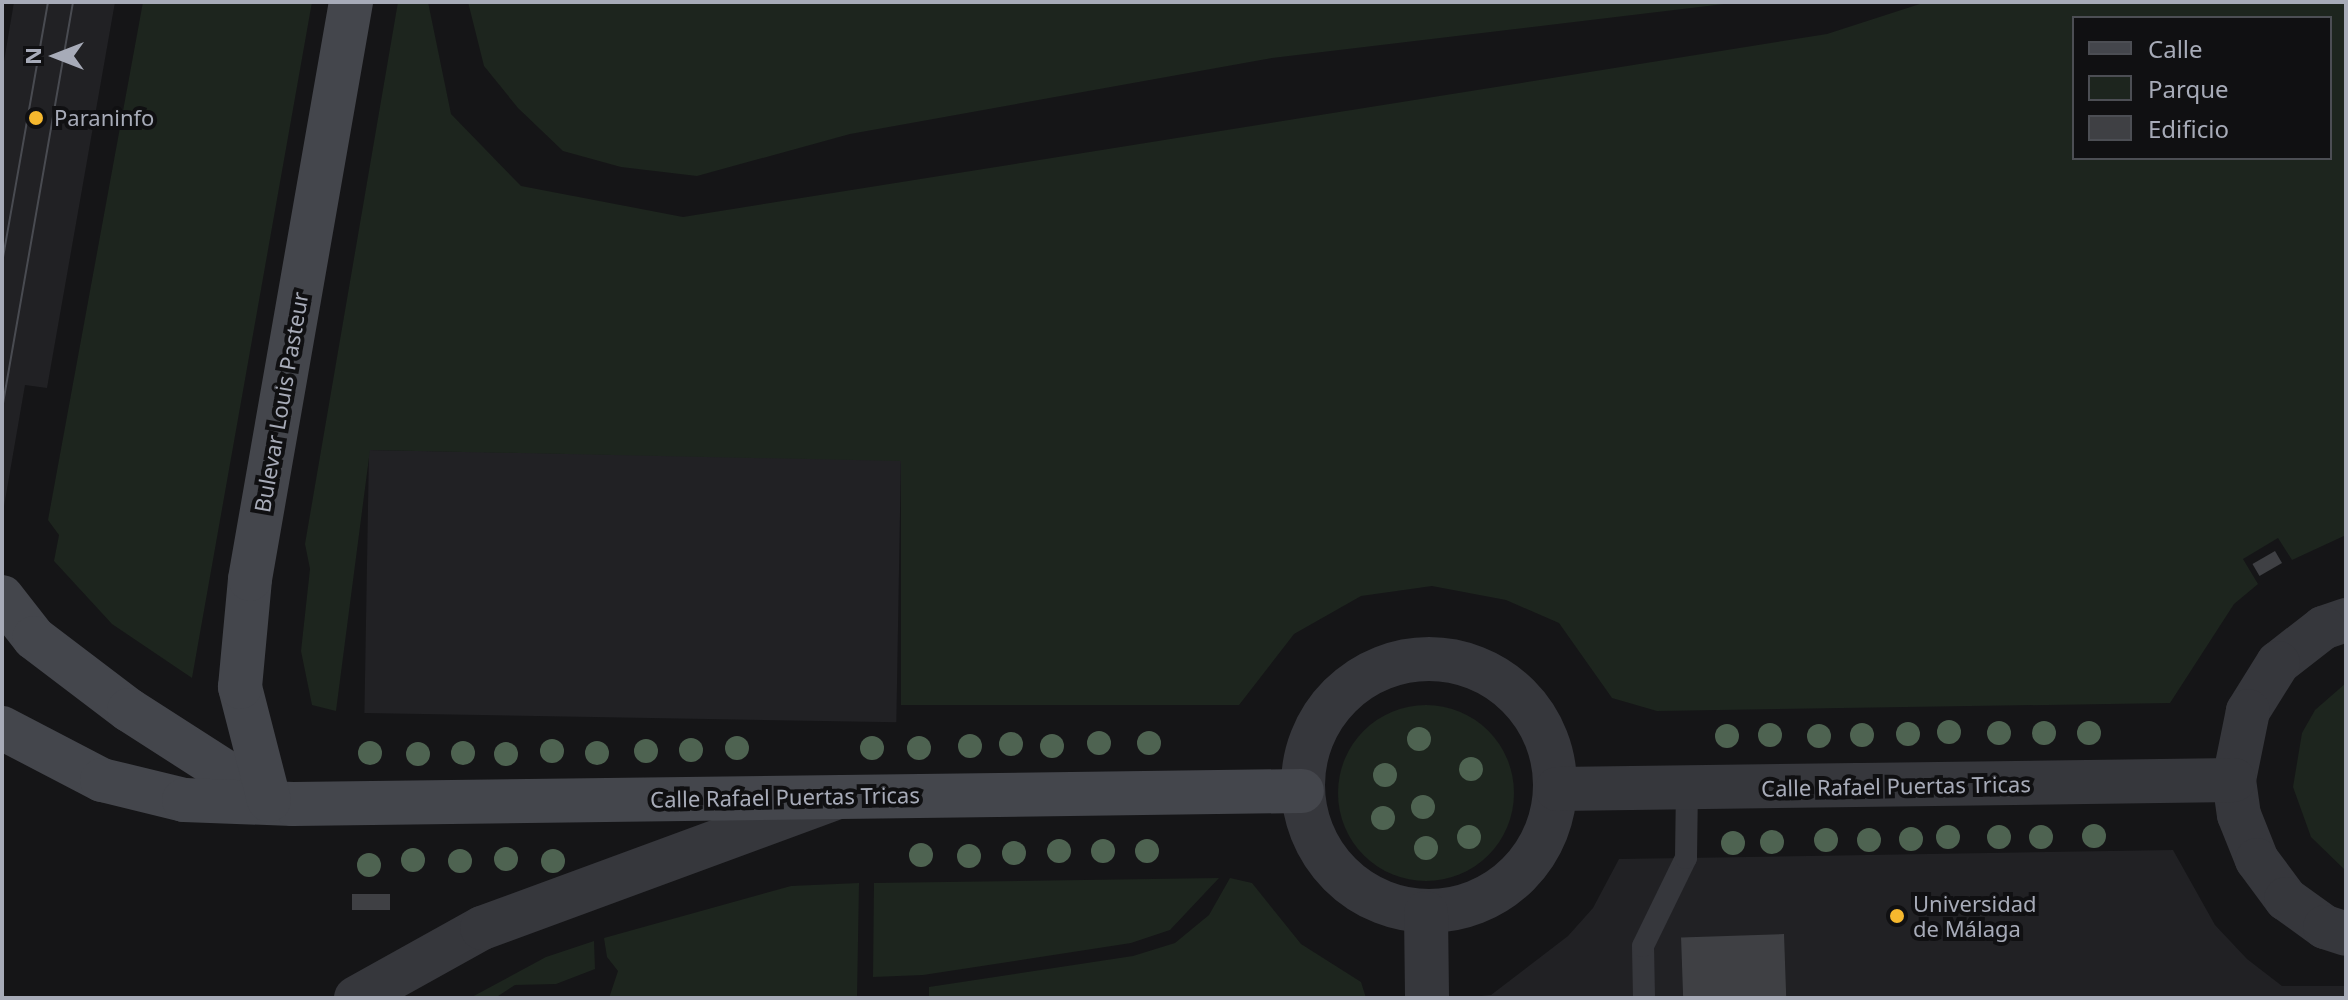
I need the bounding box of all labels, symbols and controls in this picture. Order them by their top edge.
north arrow [16,16,96,96]
legend [2072,16,2332,160]
text: Calle [2148,32,2203,65]
text: N [17,47,47,65]
text: Parque [2148,72,2229,105]
place label: Paraninfo [54,105,154,131]
marker: Paraninfo [25,107,47,129]
text: Edificio [2148,112,2229,145]
street label: Bulevar Louis Pasteur [249,290,313,514]
street label: Calle Rafael Puertas Tricas [1761,770,2031,802]
street label: Calle Rafael Puertas Tricas [650,781,920,813]
place label: Universidad de Málaga [1913,890,2037,942]
marker: Universidad de Málaga [1888,907,1906,925]

